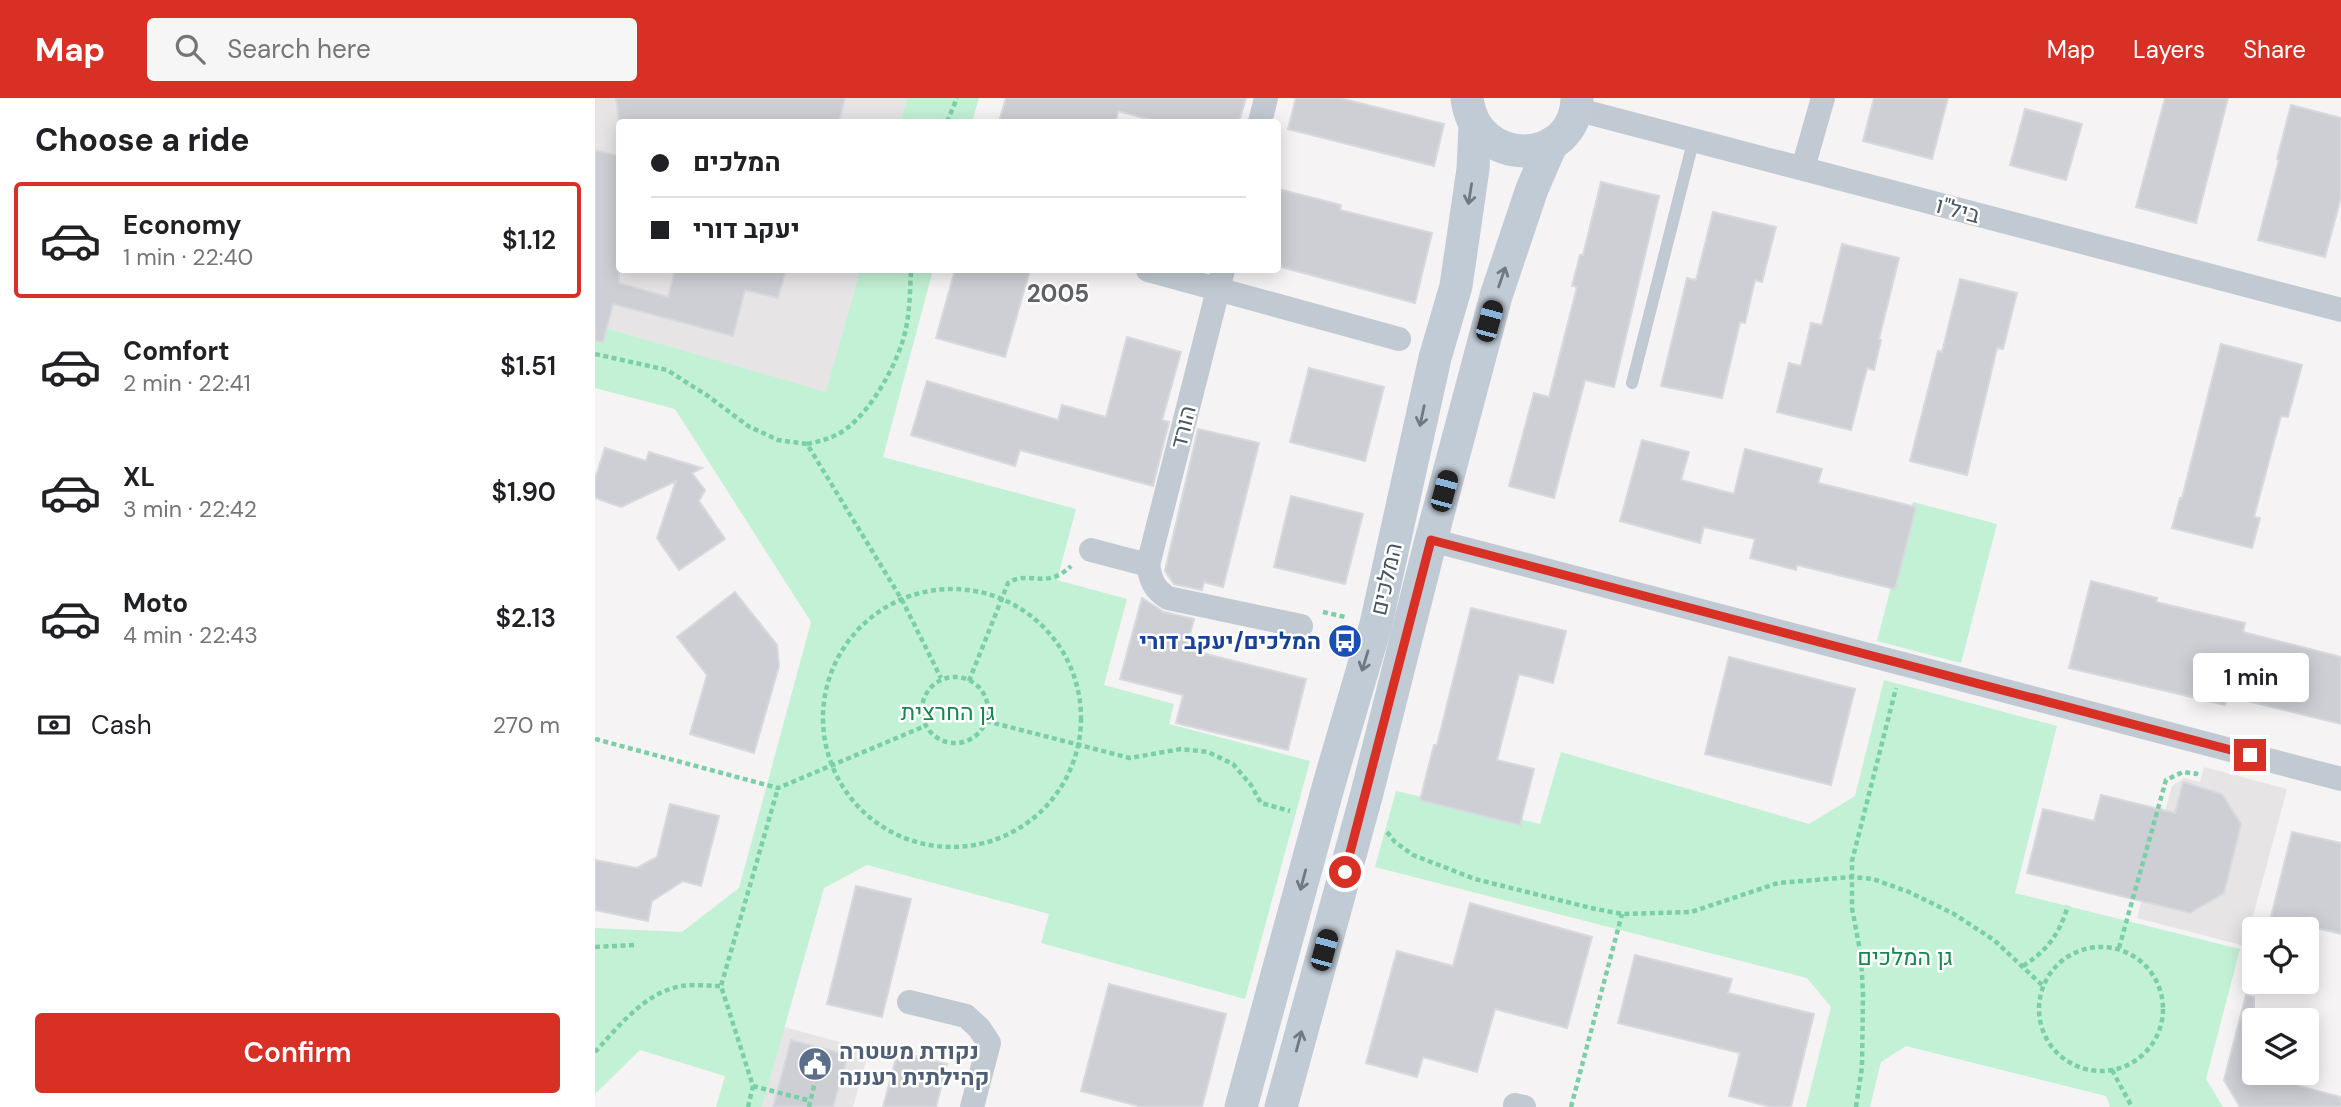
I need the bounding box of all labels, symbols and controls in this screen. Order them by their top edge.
search box [147,18,637,81]
text: Map [35,28,105,71]
icon: search [171,30,209,68]
text: Search here [227,32,371,66]
text: Map [2047,34,2095,65]
text: Layers [2133,34,2205,65]
text: Share [2243,34,2306,65]
text: Choose a ride [35,119,250,161]
text: המלכים [693,145,781,179]
one-way arrow [1463,182,1476,205]
street label: ביל"ו [1933,190,1983,230]
text: Economy [123,208,241,242]
icon: car [39,209,102,272]
text: יעקב דורי [693,212,800,246]
text: $1.12 [502,223,556,257]
text: 1 min · 22:40 [123,242,253,272]
one-way arrow [1497,266,1509,288]
district label: 2005 [1027,278,1089,309]
car [1474,298,1505,344]
text: Comfort [123,334,229,368]
icon: car [39,335,102,398]
text: $1.51 [500,349,556,383]
text: 2 min · 22:41 [123,368,251,398]
street label: הורד [1163,402,1203,452]
one-way arrow [1415,404,1428,427]
text: XL [123,460,155,494]
icon: car [39,461,102,524]
car [1429,468,1460,514]
text: $1.90 [491,475,556,509]
text: 3 min · 22:42 [123,494,257,524]
street label: המלכים [1363,540,1409,618]
text: Moto [123,586,188,620]
icon: car [39,587,102,650]
text: $2.13 [495,601,556,635]
text: 4 min · 22:43 [123,620,258,650]
bus stop icon: המלכים/יעקב דורי [1326,622,1364,660]
place label: המלכים/יעקב דורי [1139,626,1321,656]
one-way arrow [1358,650,1371,672]
callout: 1 min [2192,654,2308,702]
text: 1 min [2224,662,2278,692]
park label: גן החרצית [901,697,995,727]
icon: cash [35,706,73,744]
text: Cash [91,708,152,742]
text: 270 m [493,710,560,740]
route end [2234,739,2266,771]
route start [1329,856,1361,888]
one-way arrow [1295,869,1308,891]
map controls [2242,917,2319,1085]
button: locate [2242,917,2319,994]
car [1309,927,1340,973]
park label: גן המלכים [1857,942,1953,972]
button: layers [2242,1008,2319,1085]
button: Confirm [35,1013,560,1093]
one-way arrow [1293,1030,1306,1053]
place label: נקודת משטרה קהילתית רעננה [839,1036,990,1092]
public building icon: נקודת משטרה קהילתית רעננה [796,1045,834,1083]

